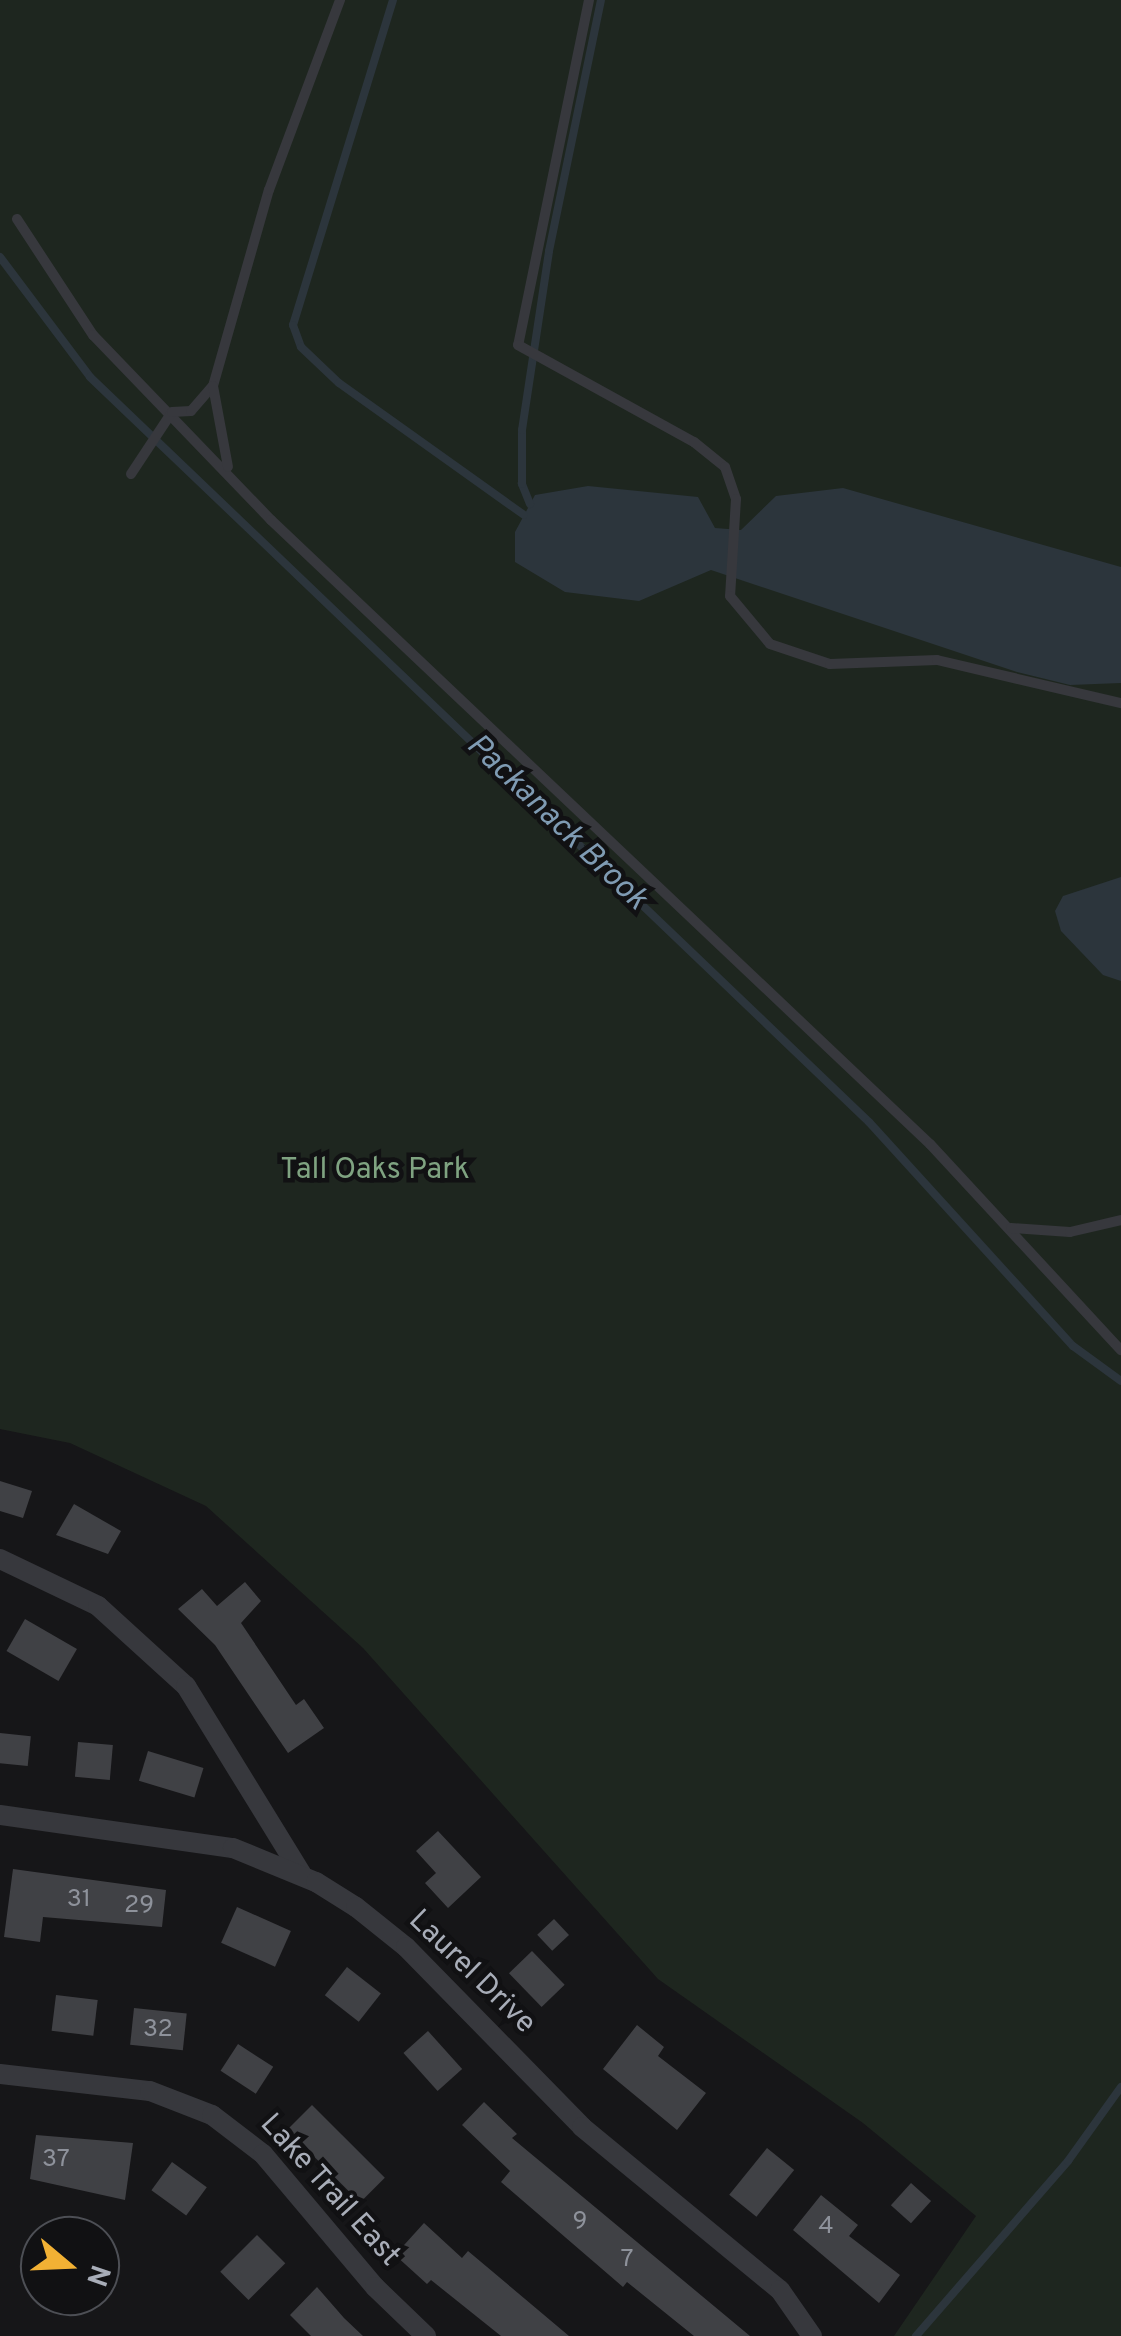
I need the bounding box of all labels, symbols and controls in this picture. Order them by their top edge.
water label: Packanack Brook [457,727,655,919]
park label: Tall Oaks Park [280,1153,470,1189]
house number: 31 [67,1885,91,1915]
house number: 29 [124,1891,154,1921]
street label: Laurel Drive [400,1904,542,2042]
house number: 32 [143,2015,173,2045]
street label: Lake Trail East [251,2107,407,2275]
house number: 37 [42,2145,70,2175]
house number: 9 [573,2207,587,2237]
house number: 4 [818,2212,834,2242]
north arrow [20,2216,120,2316]
house number: 7 [620,2245,634,2275]
text: N [76,2260,117,2290]

